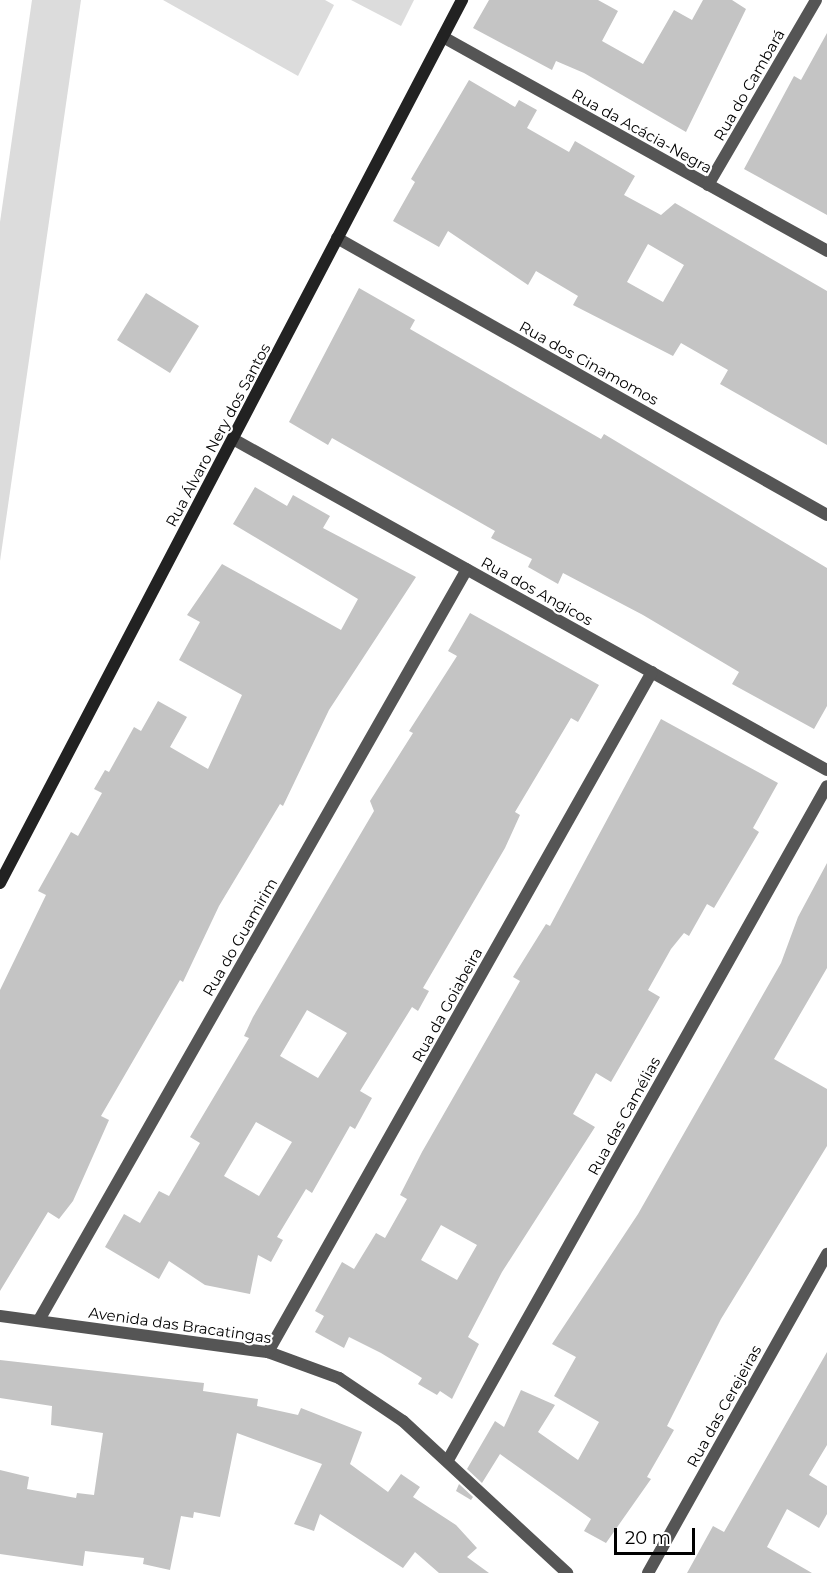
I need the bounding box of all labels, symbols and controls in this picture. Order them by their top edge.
street label: Rua do Cambará [710,26,788,144]
street label: Rua da Acácia-Negra [569,85,715,177]
street label: Rua dos Cinamomos [516,317,662,409]
street label: Rua Álvaro Nery dos Santos [162,340,274,530]
street label: Rua dos Angicos [478,553,596,629]
street label: Rua do Guamirim [199,875,281,999]
street label: Rua da Goiabeira [408,945,486,1065]
street label: Rua das Camélias [584,1054,664,1178]
street label: Avenida das Bracatingas [87,1303,273,1347]
street label: Rua das Cerejeiras [683,1342,765,1470]
scale bar [617,1516,698,1554]
text: 20 m [625,1527,671,1549]

